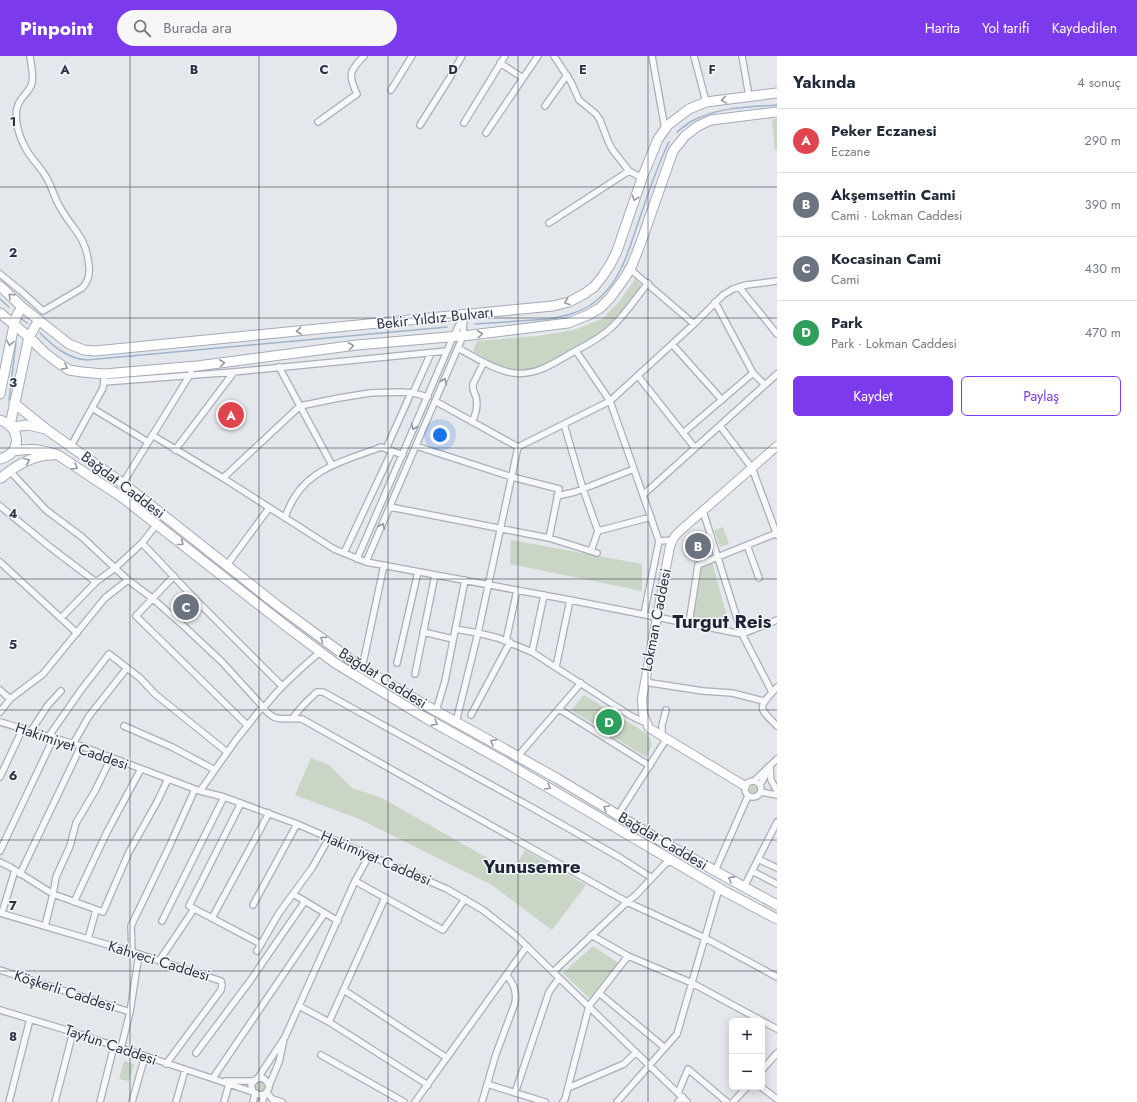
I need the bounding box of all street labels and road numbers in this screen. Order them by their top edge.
street label: Bekir Yıldız Bulvarı [376,301,494,335]
street label: Bağdat Caddesi [76,446,170,524]
street label: Lokman Caddesi [635,566,677,674]
street label: Bağdat Caddesi [335,642,431,714]
street label: Hakimiyet Caddesi [12,716,132,776]
street label: Bağdat Caddesi [614,806,712,876]
street label: Hakimiyet Caddesi [317,825,435,891]
street label: Kahveci Caddesi [105,935,213,987]
street label: Köşkerli Caddesi [11,964,119,1018]
street label: Tayfun Caddesi [62,1019,160,1071]

